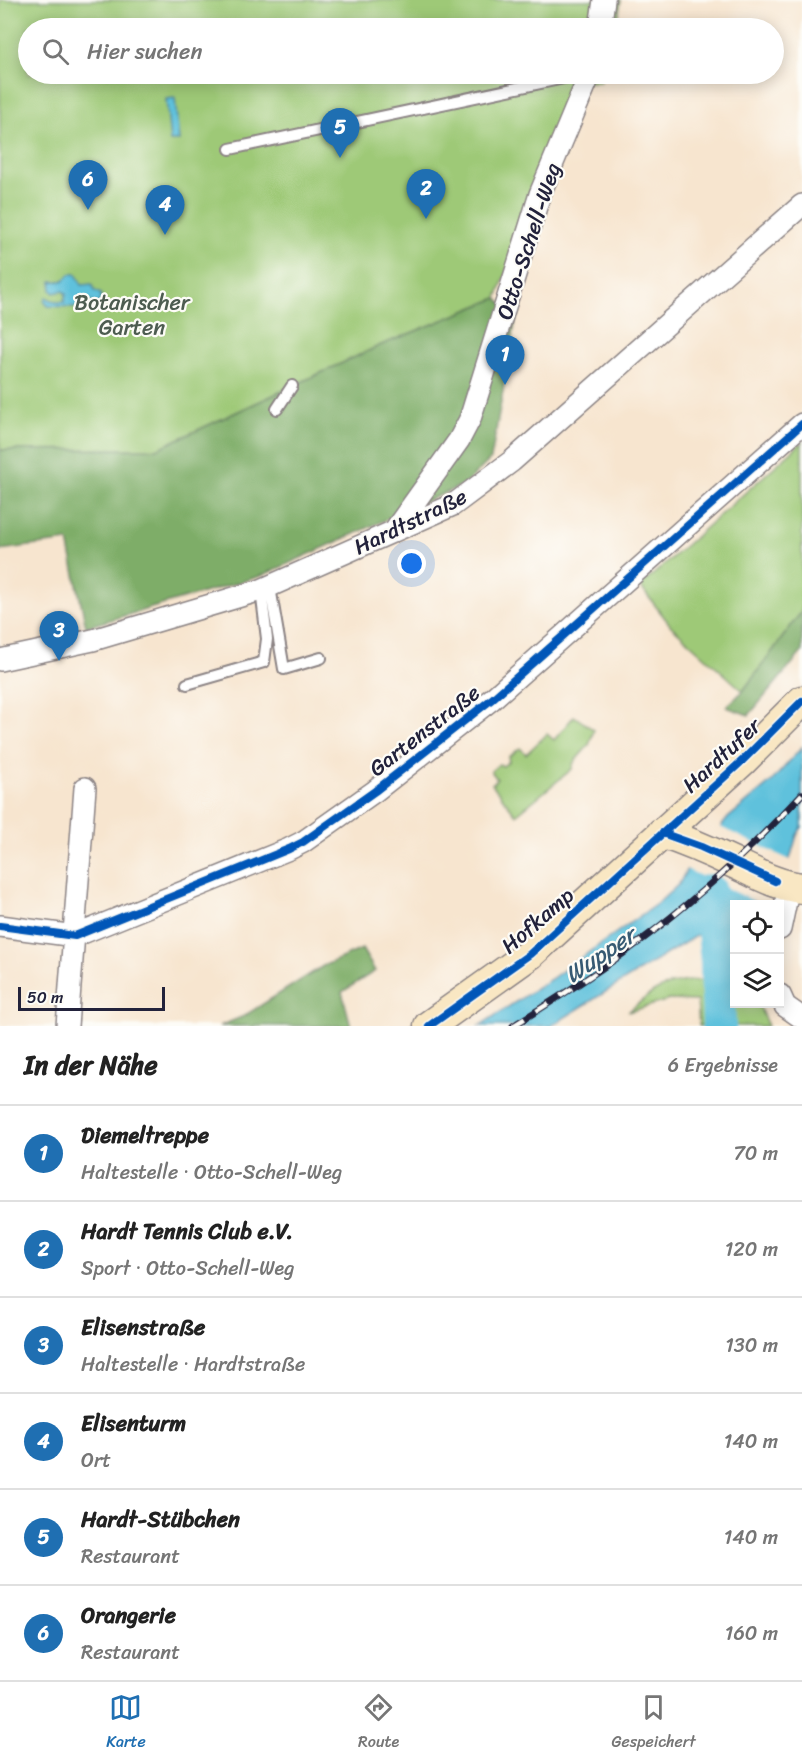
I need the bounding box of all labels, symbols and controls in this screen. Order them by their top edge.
search box [18,18,784,84]
text: Hier suchen [87,32,202,71]
icon: search [39,35,72,68]
pin: 5 [320,108,360,158]
street label: Otto-Schell-Weg [485,158,572,325]
pin: 6 [68,160,107,210]
pin: 2 [406,170,446,219]
pin: 4 [146,186,184,235]
park label: Botanischer Garten [74,283,191,347]
pin: 1 [486,336,524,385]
street label: Hardtstraße [347,477,474,566]
your location [397,549,426,578]
pin: 3 [40,612,78,661]
street label: Gartenstraße [360,674,489,787]
street label: Hardtufer [672,707,772,803]
street label: Hofkamp [491,877,584,964]
map controls [730,900,784,1008]
button: locate [730,900,784,954]
water label: Wupper [556,913,648,994]
button: layers [730,954,784,1008]
text: 50 m [27,983,63,1012]
scale bar [18,984,165,1012]
text: In der Nähe [24,1042,158,1088]
text: 6 Ergebnisse [668,1048,778,1083]
text: Diemeltreppe [81,1116,209,1155]
text: 1 [39,1136,48,1171]
text: 70 m [733,1136,778,1171]
text: Haltestelle · Otto-Schell-Weg [81,1155,342,1190]
text: Hardt Tennis Club e.V. [81,1212,293,1251]
text: 2 [38,1232,49,1267]
text: 120 m [725,1232,778,1267]
text: Sport · Otto-Schell-Weg [81,1251,294,1286]
text: Elisenstraße [81,1308,205,1347]
text: 3 [38,1328,49,1363]
text: 130 m [725,1328,778,1363]
text: Haltestelle · Hardtstraße [81,1347,305,1382]
text: Elisenturm [81,1404,186,1443]
text: 4 [37,1424,50,1459]
text: 140 m [724,1424,778,1459]
text: Ort [81,1443,111,1478]
text: Hardt-Stübchen [81,1500,240,1539]
text: 5 [37,1520,50,1555]
text: 140 m [724,1520,778,1555]
text: Restaurant [81,1539,180,1574]
text: Orangerie [81,1596,176,1635]
text: 6 [38,1616,49,1651]
text: 160 m [725,1616,778,1651]
text: Restaurant [81,1635,180,1670]
tab: Karte [106,1691,146,1756]
tab: Route [358,1691,399,1756]
tab: Gespeichert [612,1691,696,1756]

